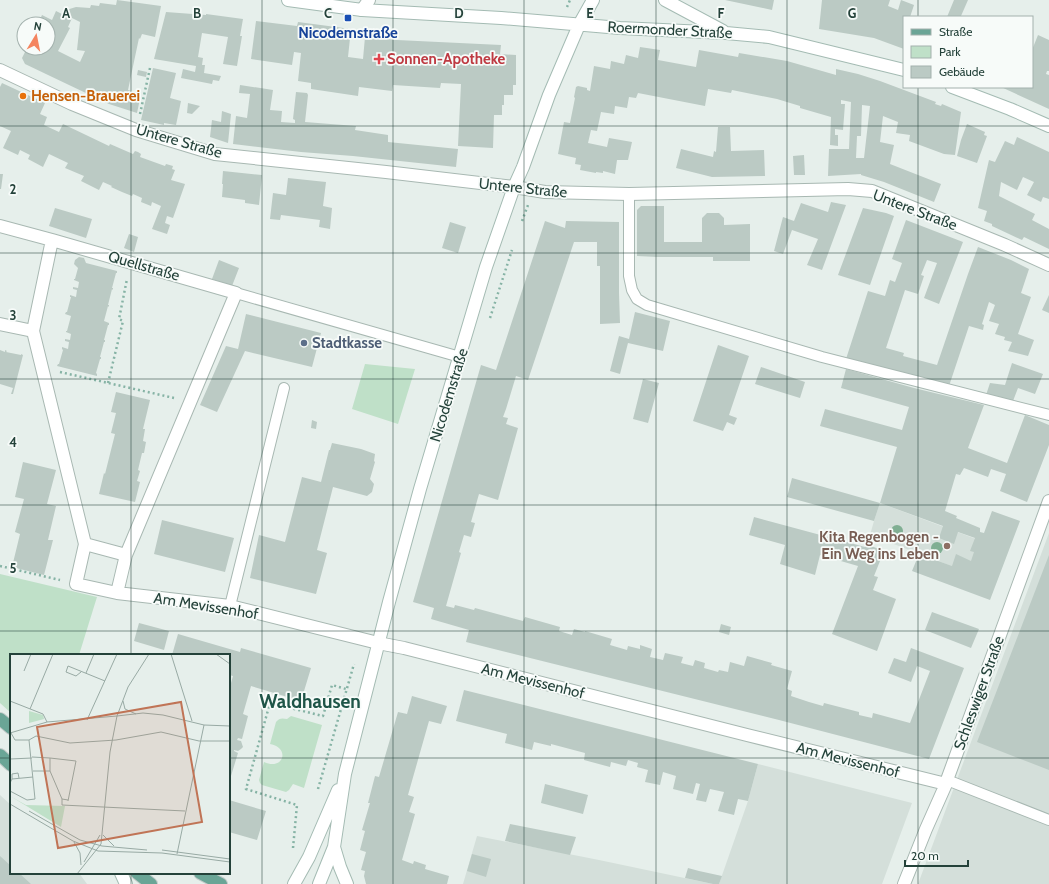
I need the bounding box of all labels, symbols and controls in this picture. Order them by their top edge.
text: A [62,5,71,21]
text: B [193,5,201,21]
text: C [324,5,332,21]
text: D [454,5,464,21]
text: E [586,5,594,21]
text: F [718,5,725,21]
text: G [848,5,857,21]
marker: Nicodemstraße [343,13,353,23]
north arrow [16,16,56,56]
legend [903,16,1033,88]
street label: Roermonder Straße [607,18,733,42]
text: N [33,19,43,34]
place label: Nicodemstraße [298,24,398,42]
text: Straße [939,24,972,39]
text: Park [939,44,961,59]
place label: Sonnen-Apotheke [387,50,506,68]
marker: Sonnen-Apotheke [374,54,384,64]
text: Gebäude [939,64,985,79]
place label: Hensen-Brauerei [31,87,140,105]
marker: Hensen-Brauerei [18,91,28,101]
street label: Untere Straße [134,120,224,162]
street label: Untere Straße [478,174,568,202]
text: 2 [10,181,17,197]
street label: Untere Straße [870,186,960,234]
street label: Quellstraße [106,247,182,285]
text: 3 [9,307,17,323]
place label: Stadtkasse [312,334,382,352]
marker: Stadtkasse [299,338,309,348]
street label: Nicodemstraße [426,346,472,444]
text: 4 [9,434,17,450]
place label: Kita Regenbogen - Ein Weg ins Leben [819,528,939,563]
marker: Kita Regenbogen - Ein Weg ins Leben [942,541,952,551]
text: 5 [10,560,17,576]
street label: Am Mevissenhof [152,589,260,623]
street label: Schleswiger Straße [950,633,1008,752]
inset map [10,654,230,874]
street label: Am Mevissenhof [480,659,586,703]
district label: Waldhausen [259,690,361,713]
street label: Am Mevissenhof [795,738,901,782]
scale bar [905,842,968,868]
text: 20 m [911,848,939,863]

